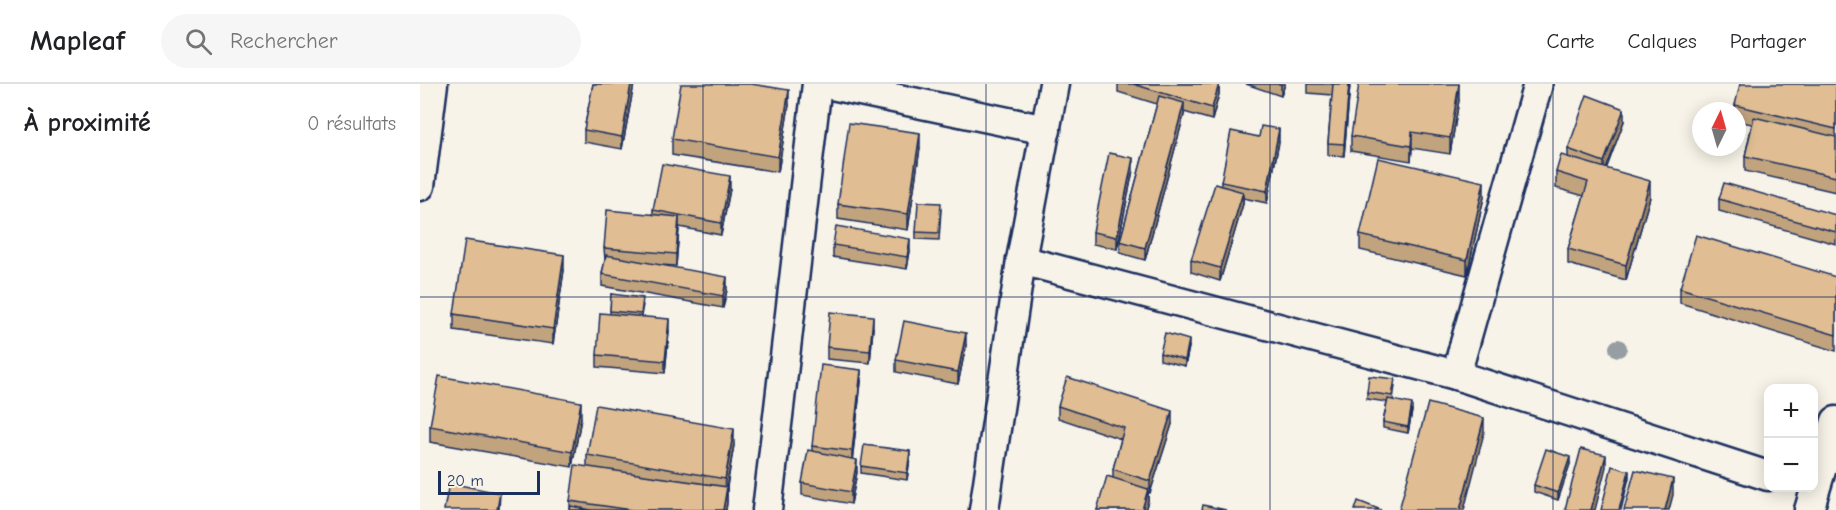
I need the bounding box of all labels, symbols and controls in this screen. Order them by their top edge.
search box [161,14,581,68]
text: Mapleaf [30,25,125,57]
icon: search [182,25,215,58]
text: Rechercher [230,28,337,54]
text: Carte [1547,29,1595,53]
text: Calques [1628,29,1697,53]
text: Partager [1730,29,1806,53]
north arrow [1692,102,1746,156]
text: À proximité [24,108,151,138]
text: 0 résultats [307,112,396,135]
map controls [1764,384,1818,492]
button: + [1764,384,1818,438]
button: − [1764,438,1818,492]
scale bar [438,468,540,496]
text: 20 m [447,472,484,490]

